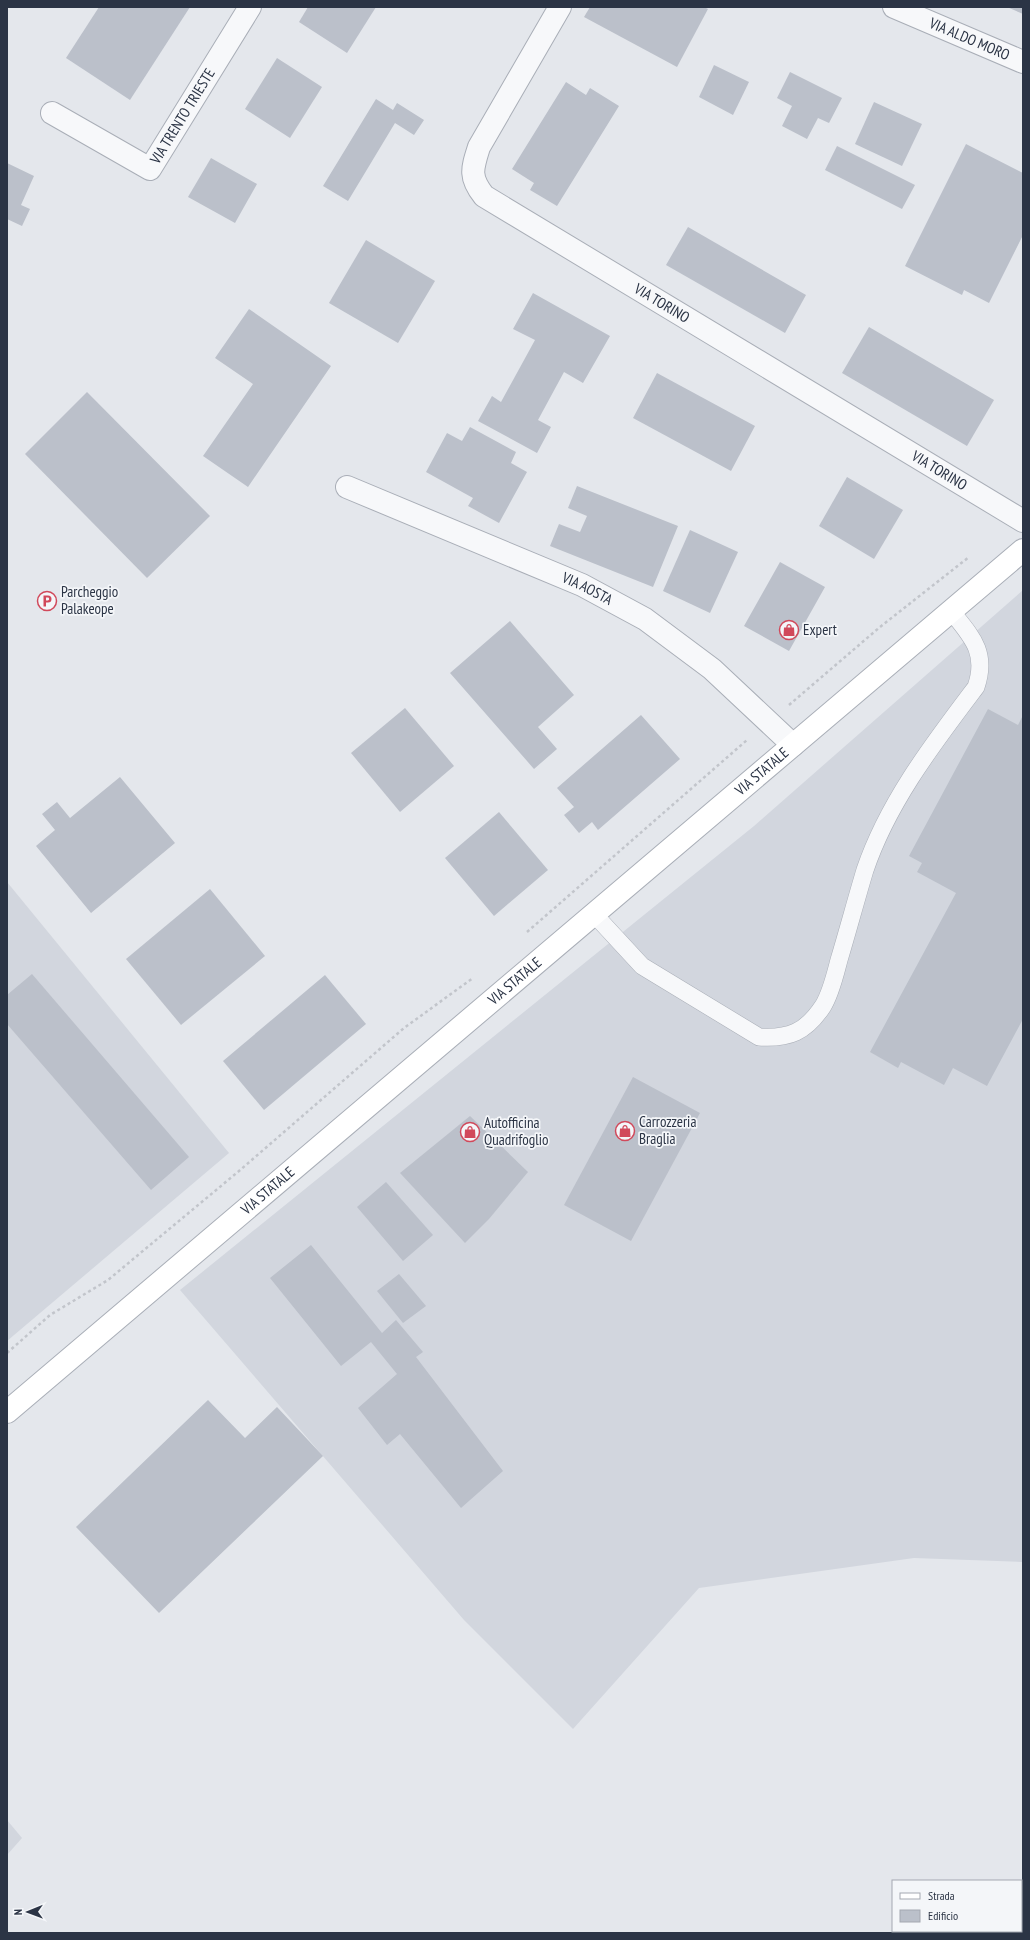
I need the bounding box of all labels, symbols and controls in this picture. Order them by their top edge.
street label: VIA ALDO MORO [926,13,1013,64]
street label: VIA TRENTO TRIESTE [145,65,219,168]
street label: VIA TORINO [630,278,693,327]
street label: VIA TORINO [908,446,971,494]
street label: VIA AOSTA [558,567,617,609]
place label: Parcheggio Palakeope [61,582,118,618]
parking icon: Parcheggio Palakeope [36,590,58,612]
shop icon: Expert [778,619,800,641]
place label: Expert [803,620,837,639]
street label: VIA STATALE [730,743,792,800]
street label: VIA STATALE [483,953,545,1010]
place label: Carrozzeria Braglia [639,1112,696,1148]
place label: Autofficina Quadrifoglio [484,1113,549,1149]
shop icon: Carrozzeria Braglia [614,1120,636,1142]
shop icon: Autofficina Quadrifoglio [459,1121,481,1143]
street label: VIA STATALE [236,1162,298,1219]
legend [892,1880,1022,1932]
text: Strada [928,1888,955,1903]
north arrow [8,1892,48,1932]
text: Edificio [928,1908,958,1923]
text: N [11,1909,25,1915]

